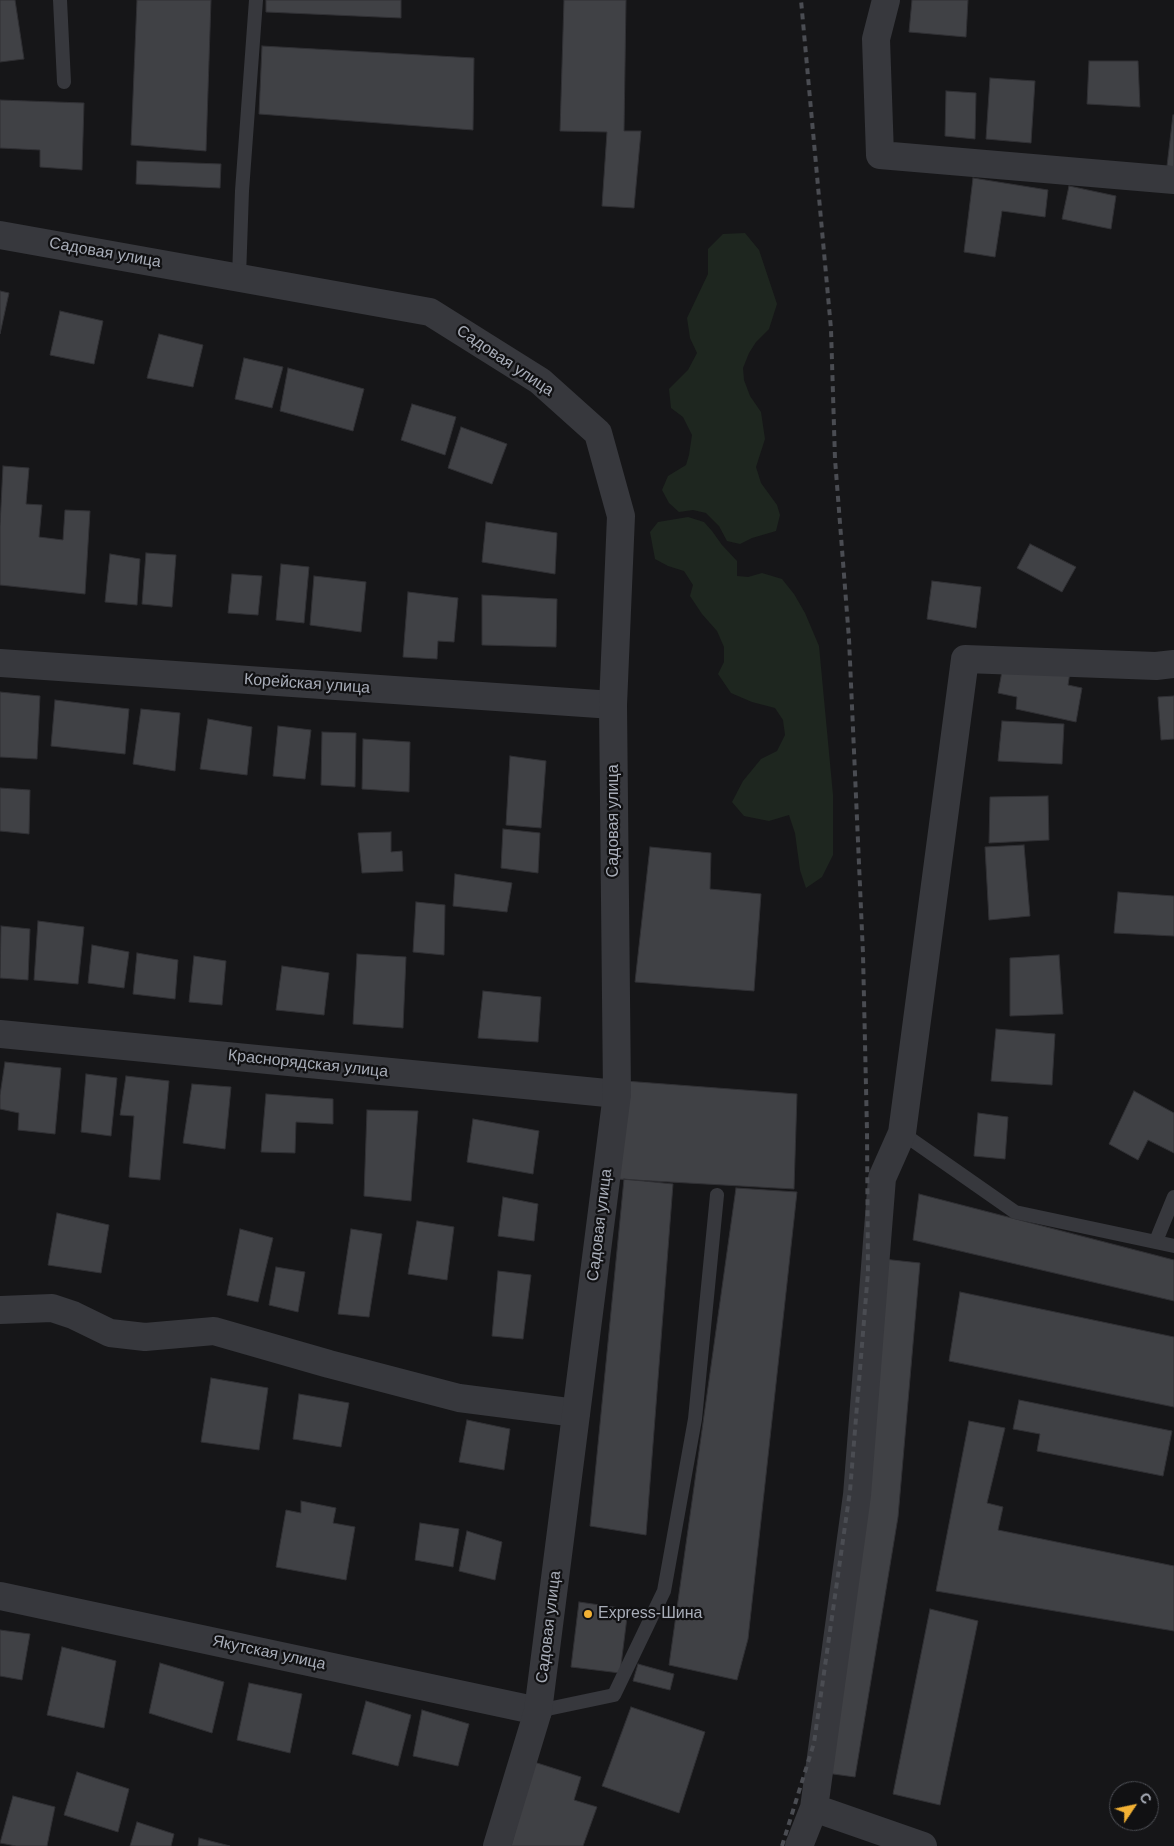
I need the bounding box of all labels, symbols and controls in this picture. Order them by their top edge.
street label: Садовая улица [48,234,162,272]
street label: Садовая улица [453,321,557,401]
street label: Корейская улица [243,670,371,698]
street label: Садовая улица [604,764,624,878]
street label: Краснорядская улица [227,1046,389,1082]
street label: Садовая улица [584,1168,616,1282]
street label: Садовая улица [533,1570,565,1684]
place label: Express-Шина [598,1604,702,1624]
marker: Express-Шина [582,1608,594,1620]
street label: Якутская улица [211,1632,327,1674]
north arrow [1109,1781,1159,1831]
text: С [1136,1790,1155,1807]

